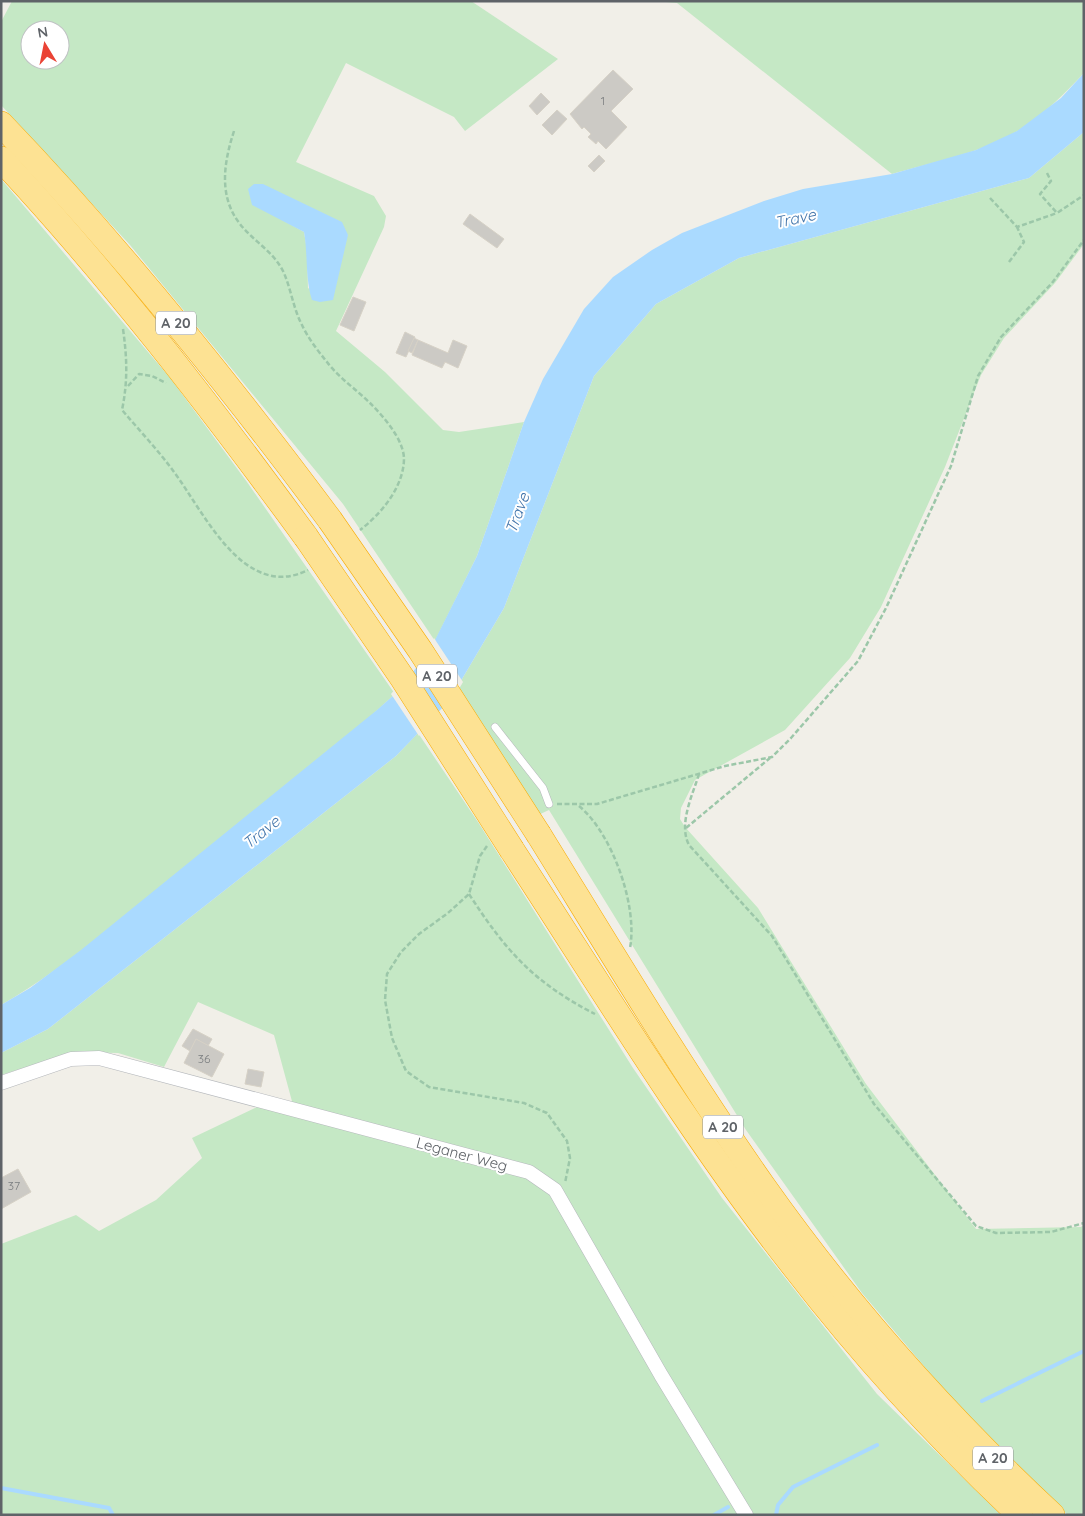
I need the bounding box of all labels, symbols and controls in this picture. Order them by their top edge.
north arrow [20,20,70,70]
text: N [36,22,49,42]
house number: 1 [601,93,605,108]
water label: Trave [773,204,818,232]
road number: A 20 [156,312,196,334]
water label: Trave [500,489,534,536]
road number: A 20 [417,664,457,688]
water label: Trave [239,811,284,853]
house number: 36 [198,1051,211,1066]
road number: A 20 [703,1116,743,1138]
street label: Leganer Weg [414,1133,510,1175]
house number: 37 [8,1178,20,1193]
road number: A 20 [973,1446,1013,1470]

